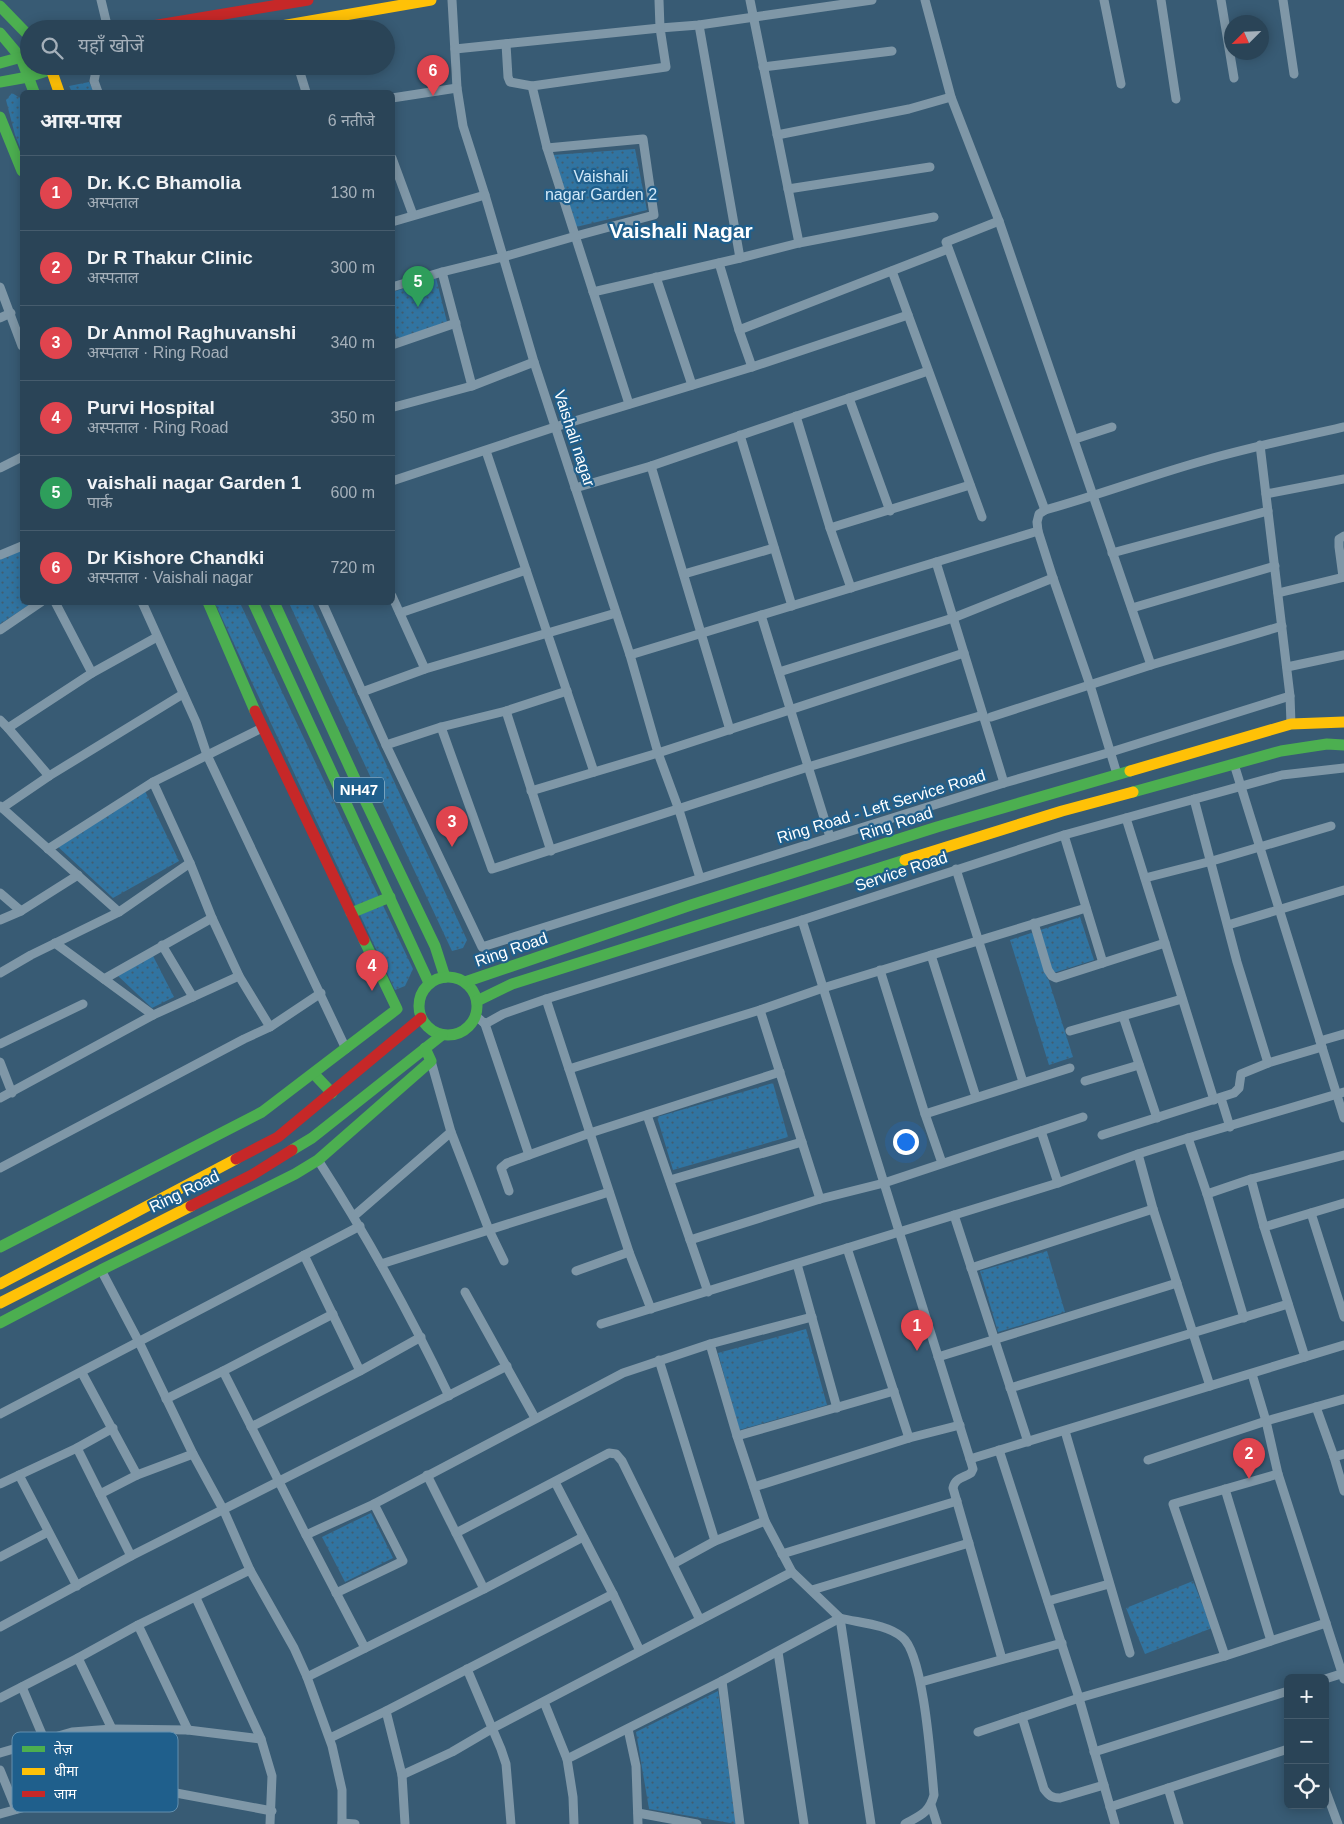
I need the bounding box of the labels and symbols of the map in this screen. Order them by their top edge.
north arrow [1224,15,1269,60]
pin: 6 [417,55,449,96]
park label: Vaishali nagar Garden 2 [545,168,657,203]
district label: Vaishali Nagar [609,219,753,242]
pin: 5 [402,266,434,307]
street label: Vaishali nagar [551,388,598,489]
street label: Ring Road - Left Service Road [774,765,988,847]
road number: NH47 [334,778,384,802]
street label: Ring Road [857,802,935,844]
pin: 3 [436,806,468,847]
street label: Service Road [853,849,949,894]
street label: Ring Road [473,929,550,970]
pin: 4 [356,950,388,991]
your location [893,1129,919,1155]
street label: Ring Road [147,1167,222,1216]
pin: 1 [901,1310,933,1351]
pin: 2 [1233,1438,1265,1479]
legend [12,1732,178,1812]
text: तेज़ [54,1740,73,1757]
text: धीमा [54,1763,79,1779]
text: जाम [54,1786,77,1802]

